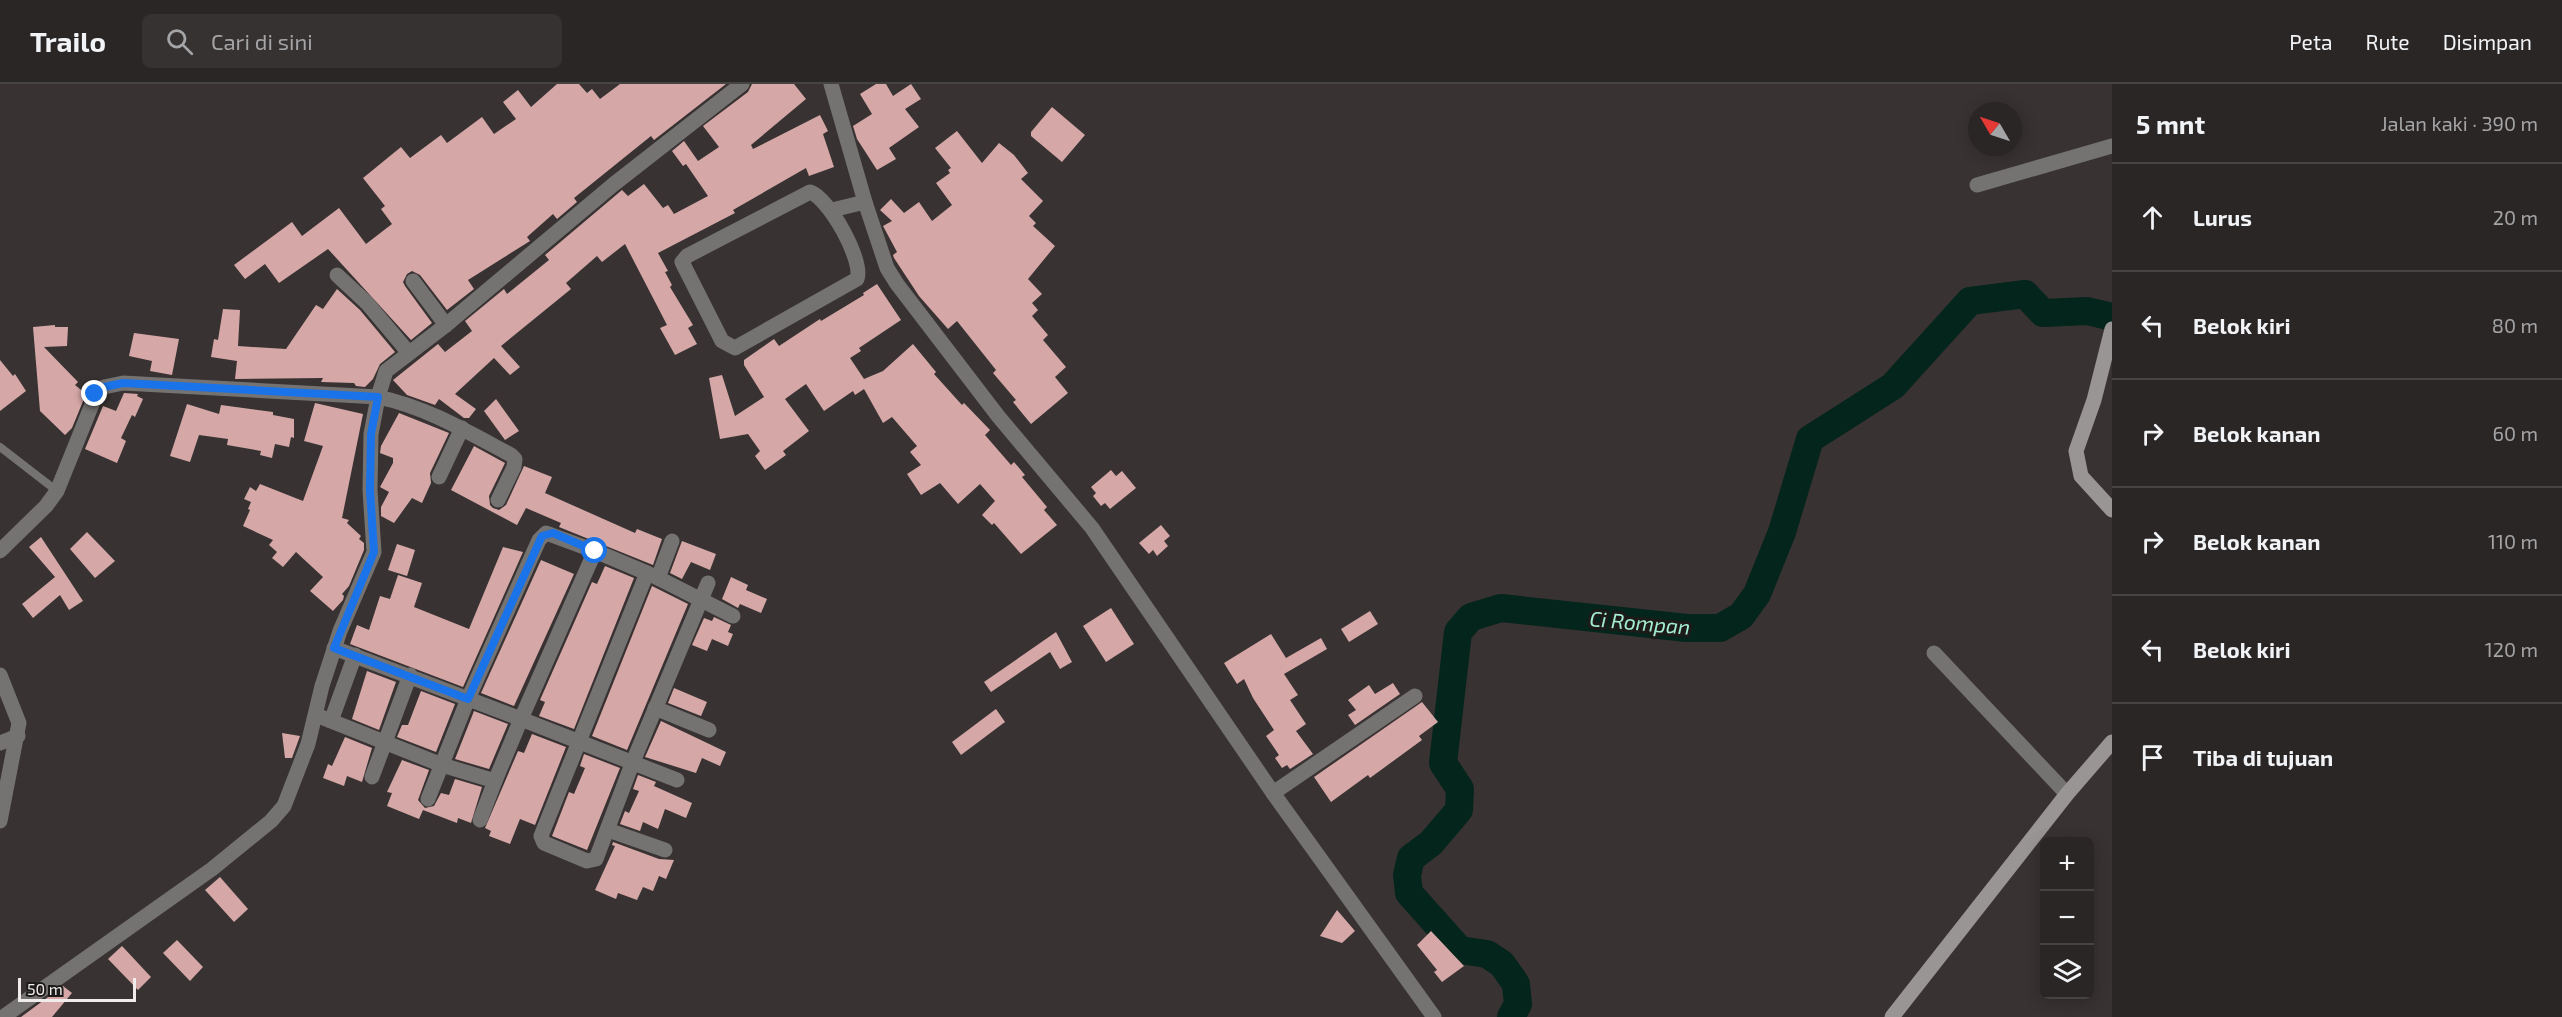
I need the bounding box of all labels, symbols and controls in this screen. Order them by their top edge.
search box [142,14,562,68]
text: Trailo [30,24,106,58]
icon: search [163,25,196,58]
text: Cari di sini [211,28,313,54]
text: Peta [2289,29,2332,54]
text: Rute [2365,29,2410,54]
text: Disimpan [2443,29,2532,54]
north arrow [1968,102,2022,156]
text: 5 mnt [2136,108,2205,139]
text: Jalan kaki · 390 m [2381,111,2538,135]
icon: ahead [2136,201,2169,234]
text: Lurus [2193,204,2252,230]
text: 20 m [2493,205,2538,229]
icon: left [2136,309,2169,342]
text: Belok kiri [2193,312,2290,338]
text: 80 m [2492,313,2538,337]
route end [81,380,107,406]
icon: right [2136,417,2169,450]
text: Belok kanan [2193,420,2320,446]
text: 60 m [2493,421,2538,445]
icon: right [2136,525,2169,558]
text: Belok kanan [2193,528,2320,554]
text: 110 m [2488,529,2538,553]
route start [581,537,607,563]
water label: Ci Rompan [1589,605,1691,639]
icon: left [2136,633,2169,666]
text: Belok kiri [2193,636,2290,662]
text: 120 m [2485,637,2538,661]
icon: arrive [2136,741,2169,774]
text: Tiba di tujuan [2193,744,2333,770]
map controls [2040,837,2094,999]
button: + [2040,837,2094,891]
button: − [2040,891,2094,945]
button: layers [2040,945,2094,999]
scale bar [18,975,136,1002]
text: 50 m [27,979,63,998]

